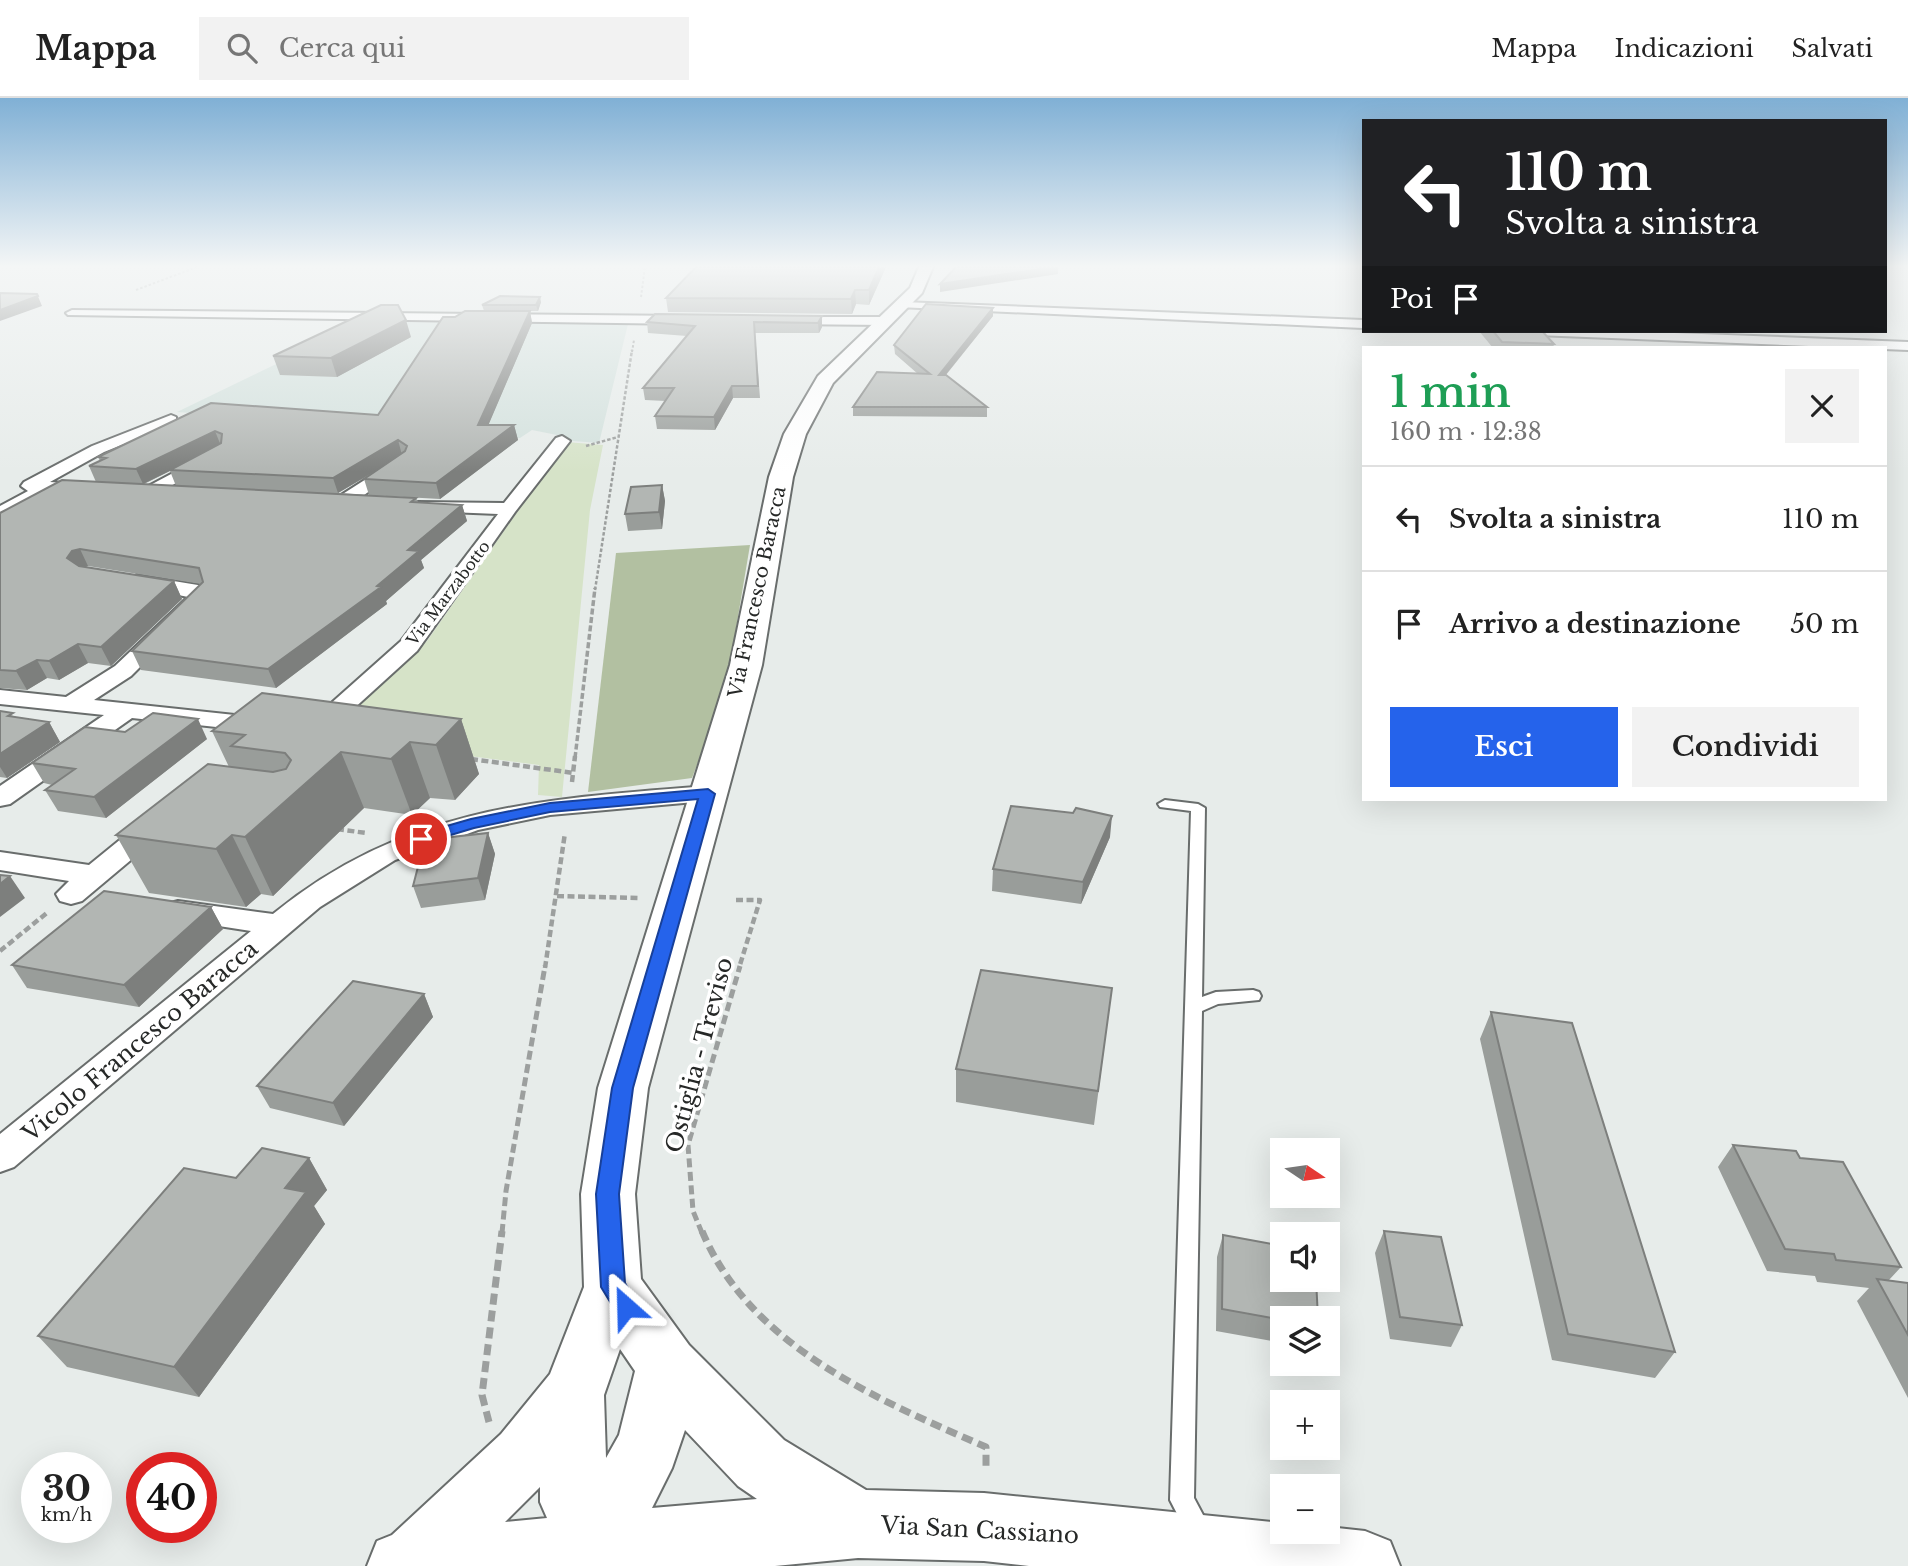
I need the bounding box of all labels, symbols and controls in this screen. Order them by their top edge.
search box [199,17,689,80]
text: Mappa [35,28,157,69]
icon: search [223,29,261,67]
text: Cerca qui [279,32,405,64]
text: Mappa [1491,34,1577,63]
text: Indicazioni [1615,34,1754,63]
text: Salvati [1792,34,1873,63]
text: 110 m [1505,142,1652,203]
icon: left [1390,147,1481,238]
text: Svolta a sinistra [1505,203,1758,243]
icon: arrive [1447,280,1485,318]
text: Poi [1390,283,1433,315]
text: 1 min [1390,366,1511,418]
button: close [1785,369,1859,443]
text: 160 m · 12:38 [1390,418,1542,446]
street label: Via Francesco Baracca [723,484,791,701]
icon: left [1390,500,1428,538]
text: Svolta a sinistra [1449,503,1661,535]
text: 110 m [1782,503,1859,535]
street label: Via Marzabotto [401,537,494,650]
icon: arrive [1390,605,1428,643]
text: Arrivo a destinazione [1449,608,1741,640]
text: 50 m [1790,608,1859,640]
button: Esci [1390,707,1618,787]
button: Condividi [1632,707,1859,787]
pin [391,809,451,869]
icon: arrive [402,820,440,858]
street label: Vicolo Francesco Baracca [16,934,263,1148]
street label: Ostiglia - Treviso [659,954,739,1156]
north arrow [1270,1138,1340,1208]
map controls [1270,1138,1340,1544]
button: sound [1270,1222,1340,1292]
position arrow [589,1270,663,1344]
button: layers [1270,1306,1340,1376]
button: + [1270,1390,1340,1460]
speed limit sign: 40 [126,1452,217,1543]
text: 30 [42,1467,91,1510]
button: − [1270,1474,1340,1544]
text: km/h [41,1504,92,1526]
street label: Via San Cassiano [879,1511,1080,1549]

